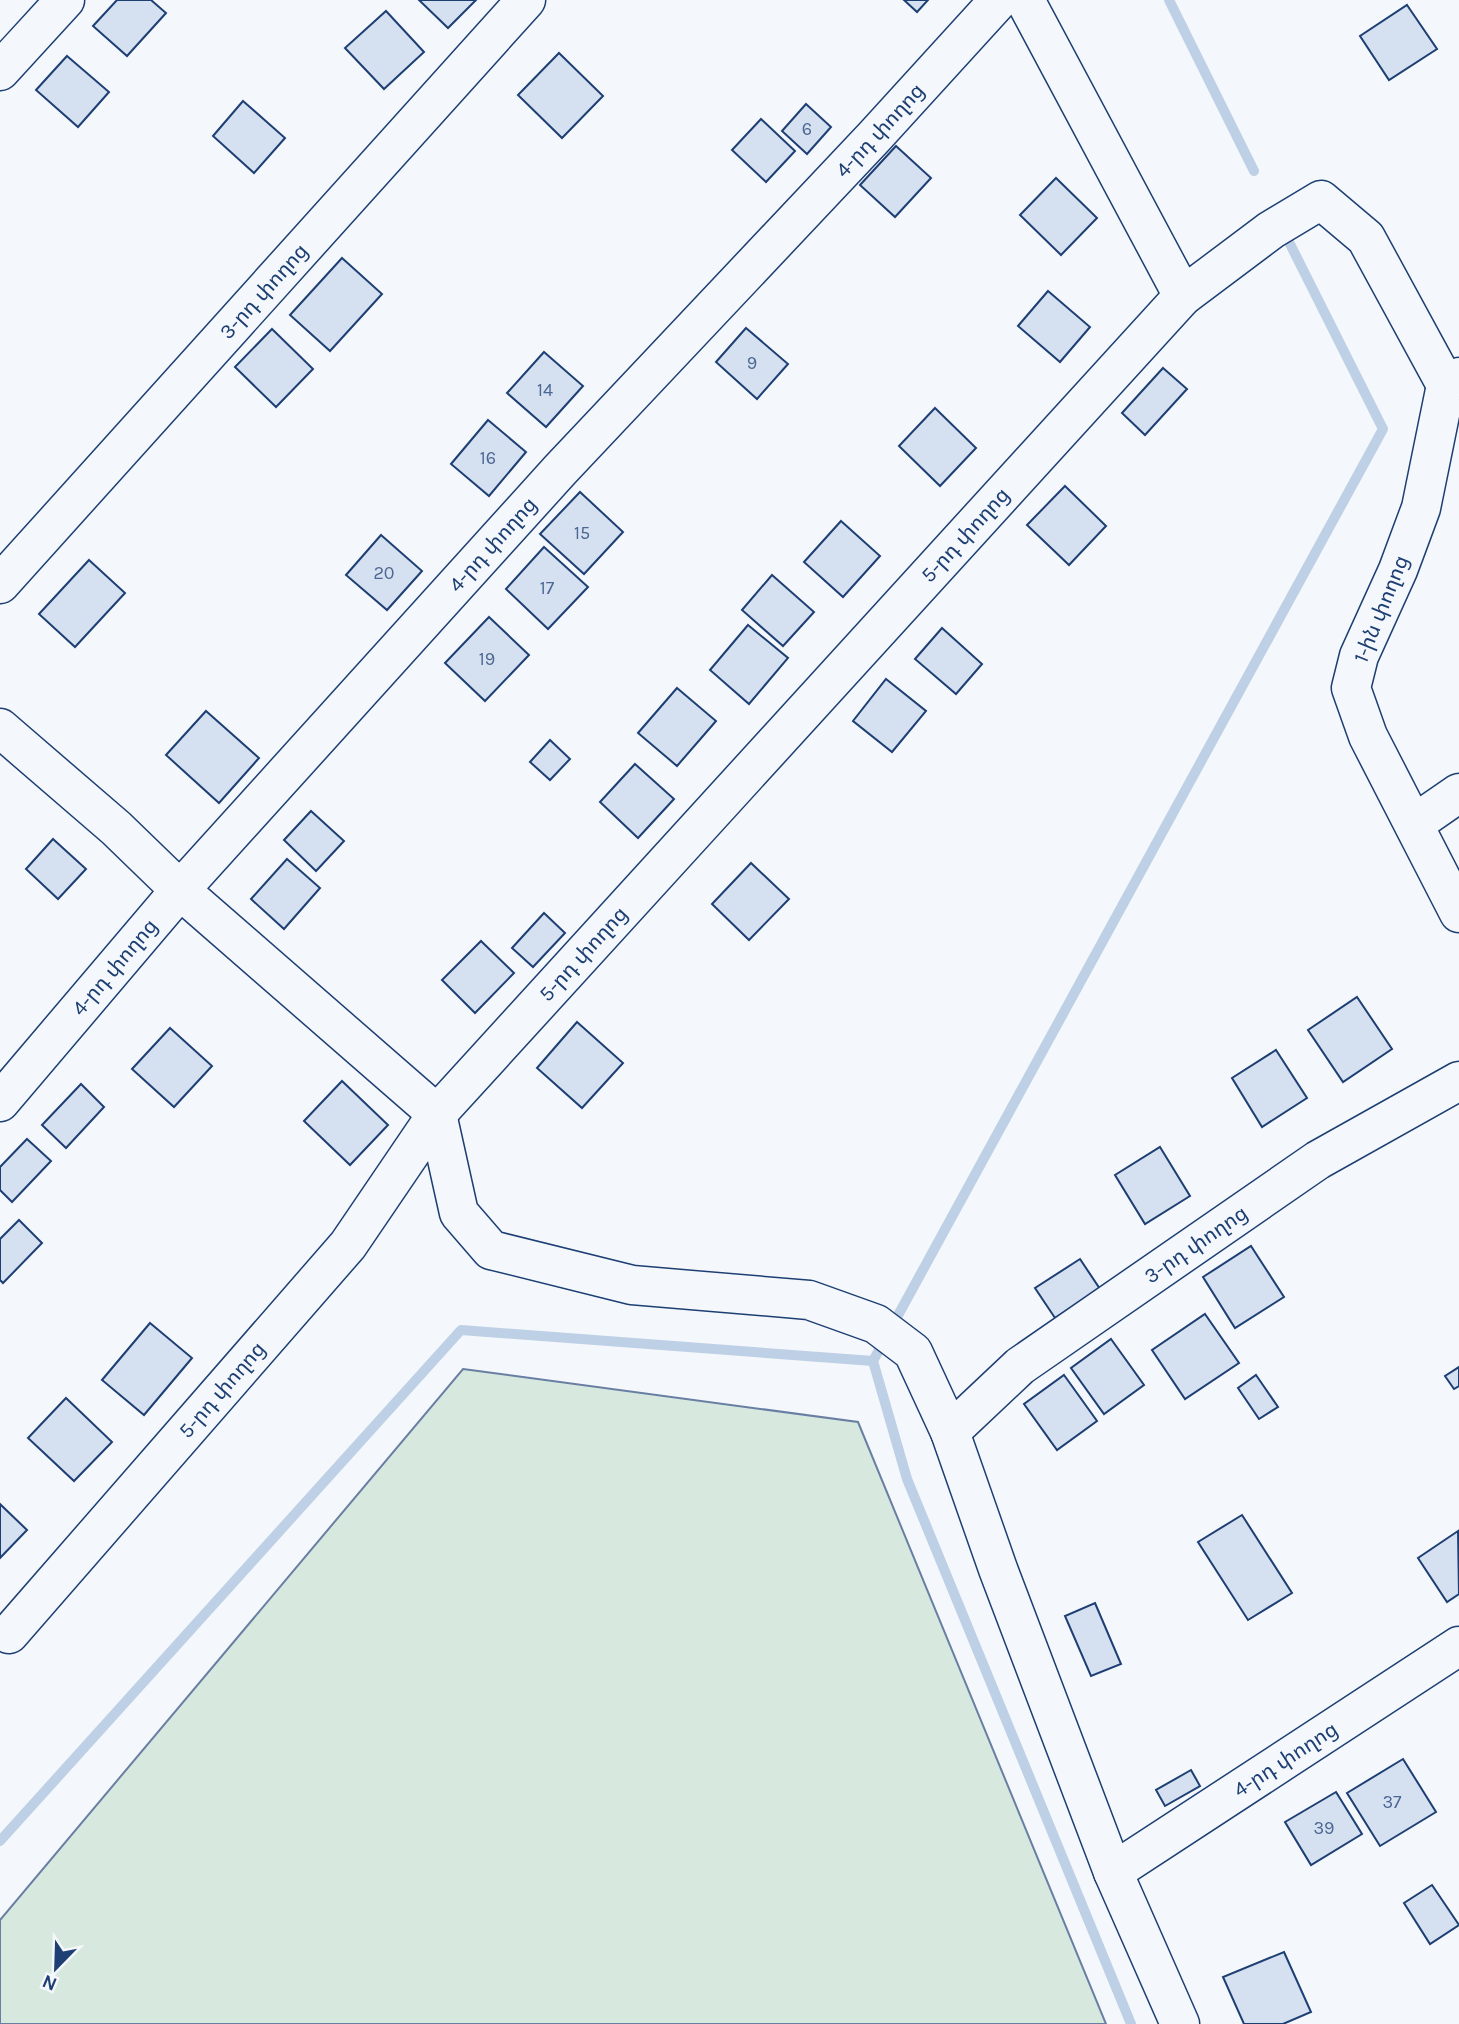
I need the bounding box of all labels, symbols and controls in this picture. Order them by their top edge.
street label: 4-րդ փողոց [830,78,929,182]
house number: 6 [802,118,812,140]
street label: 3-րդ փողոց [215,239,313,344]
house number: 9 [747,352,757,374]
house number: 14 [537,379,553,401]
house number: 16 [480,447,496,469]
street label: 5-րդ փողոց [916,483,1014,587]
street label: 4-րդ փողոց [444,492,542,597]
house number: 15 [574,522,590,544]
street label: 1-ին փողոց [1349,552,1413,666]
house number: 20 [373,562,395,584]
house number: 17 [540,577,555,599]
house number: 19 [479,648,495,670]
street label: 5-րդ փողոց [534,902,632,1006]
street label: 4-րդ փողոց [67,914,162,1020]
street label: 3-րդ փողոց [1140,1200,1252,1288]
street label: 5-րդ փողոց [174,1337,270,1443]
street label: 4-րդ փողոց [1229,1717,1342,1802]
house number: 37 [1382,1791,1402,1813]
house number: 39 [1313,1817,1335,1839]
north arrow [21,1933,91,2003]
text: N [39,1970,60,1996]

